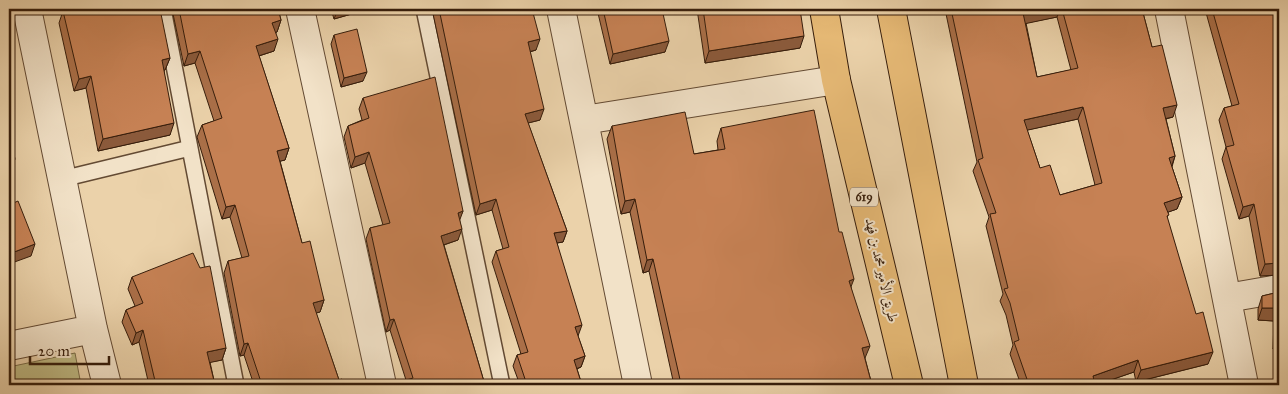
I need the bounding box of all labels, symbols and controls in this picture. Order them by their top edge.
road number: 619 [850,188,878,206]
street label: طريق الأمير محمد بن فهد [861,216,904,324]
scale bar [30,334,109,366]
text: 20 m [38,342,70,360]

